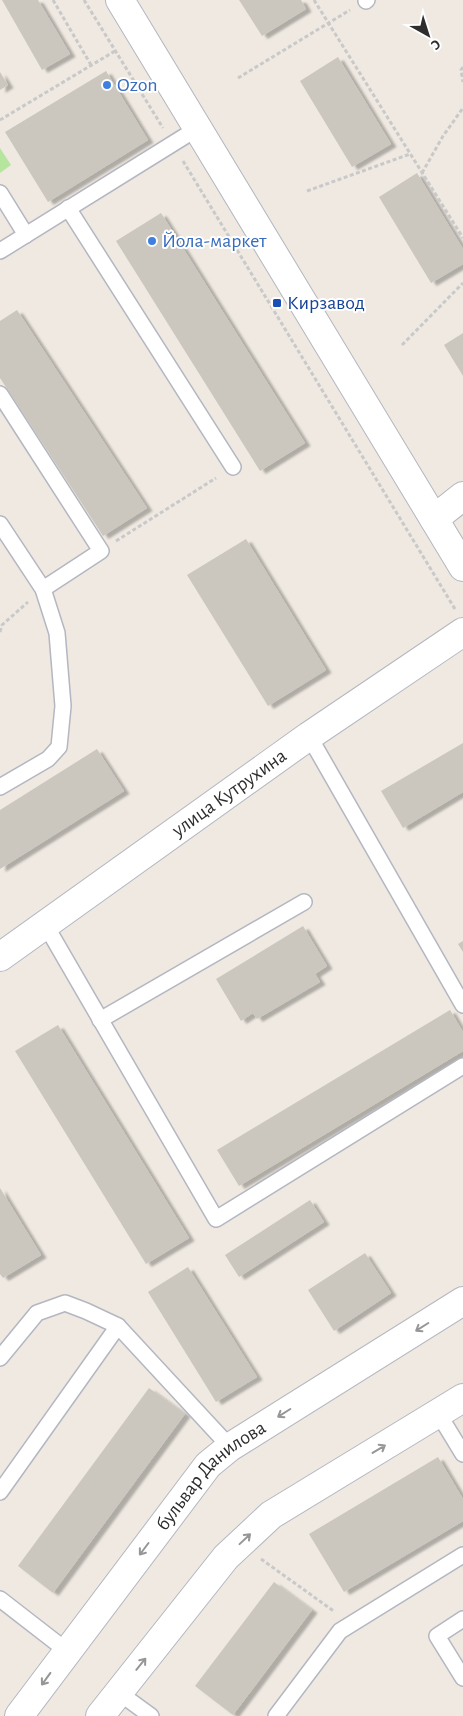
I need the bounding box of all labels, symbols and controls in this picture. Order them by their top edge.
north arrow [403,10,453,60]
text: С [428,36,443,52]
place label: Ozon [117,75,158,95]
marker: Ozon [101,79,113,91]
place label: Йола-маркет [162,231,267,251]
marker: Йола-маркет [146,235,158,247]
place label: Кирзавод [287,293,365,313]
marker: Кирзавод [271,297,283,309]
street label: улица Кутрухина [168,745,290,841]
one-way arrow [415,1323,429,1333]
one-way arrow [277,1409,291,1419]
street label: бульвар Данилова [153,1417,269,1534]
one-way arrow [372,1443,386,1453]
one-way arrow [238,1533,251,1545]
one-way arrow [139,1542,150,1555]
one-way arrow [135,1658,146,1671]
one-way arrow [41,1672,52,1685]

